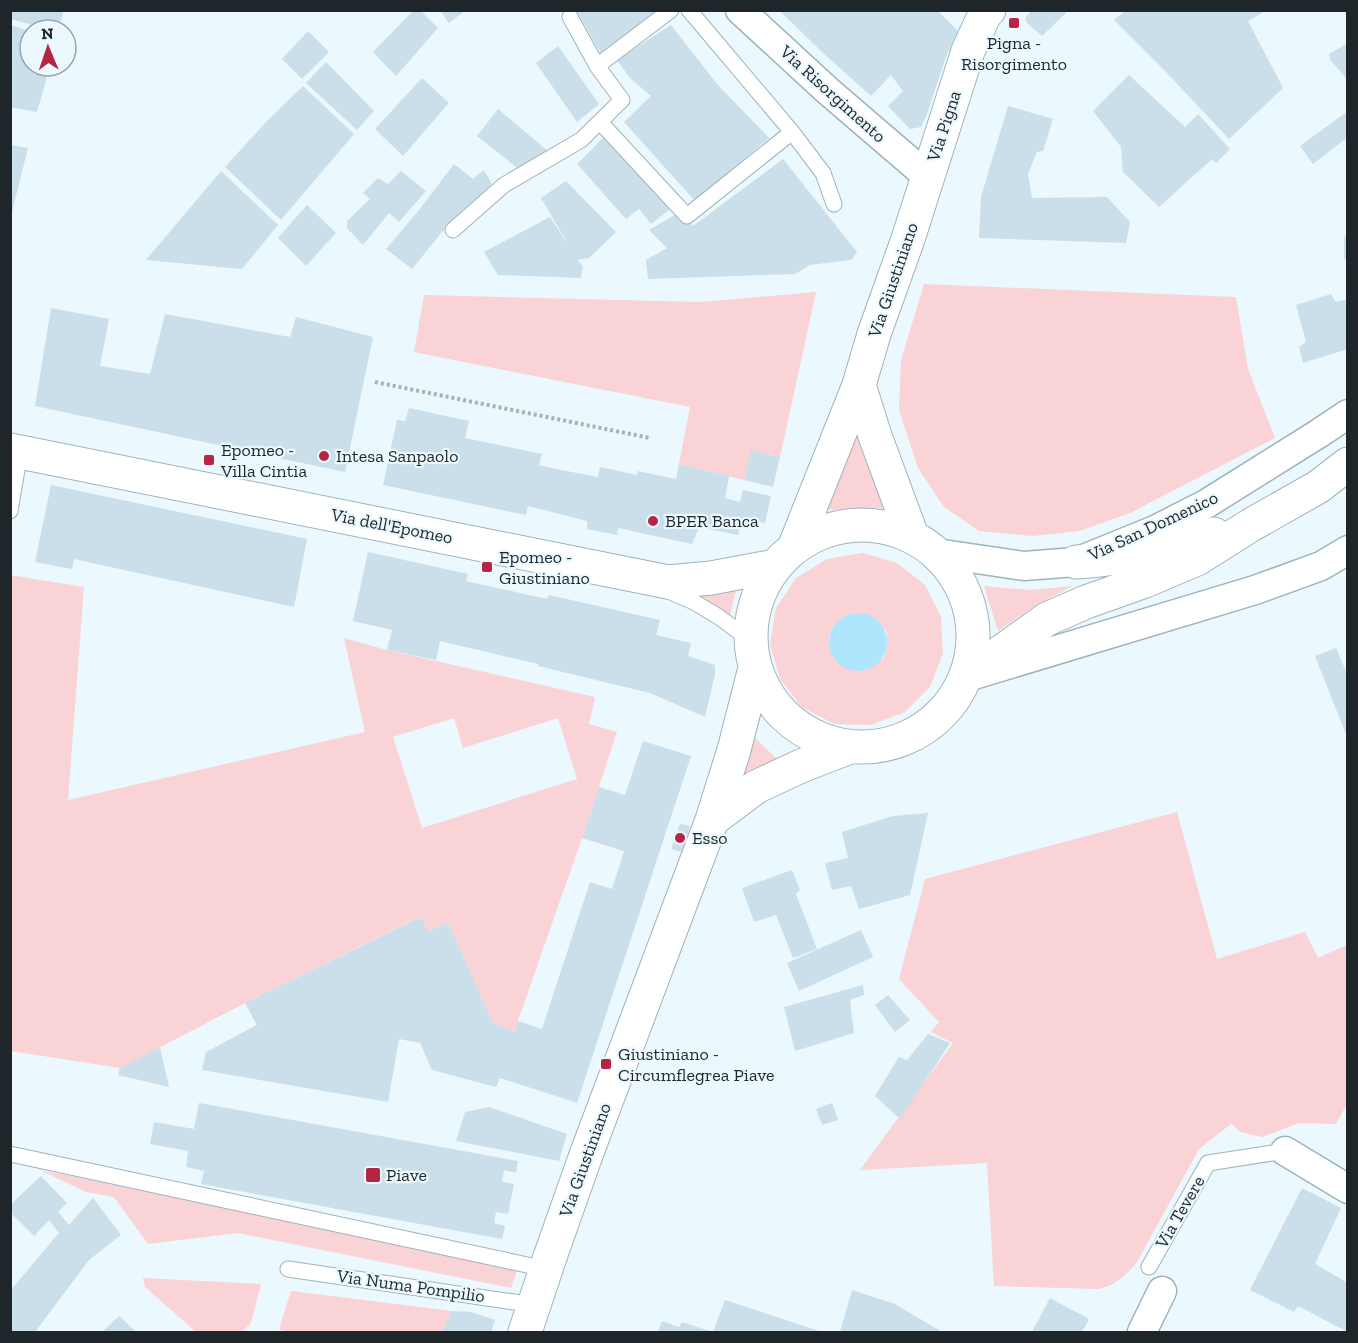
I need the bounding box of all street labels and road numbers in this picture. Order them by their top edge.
street label: Via Risorgimento [775,40,891,147]
street label: Via Pigna [922,87,966,165]
street label: Via Giustiniano [863,220,923,341]
street label: Via San Domenico [1084,486,1221,566]
street label: Via dell'Epomeo [328,503,455,549]
street label: Via Giustiniano [554,1100,616,1221]
street label: Via Tevere [1150,1172,1210,1253]
street label: Via Numa Pompilio [335,1265,486,1307]

